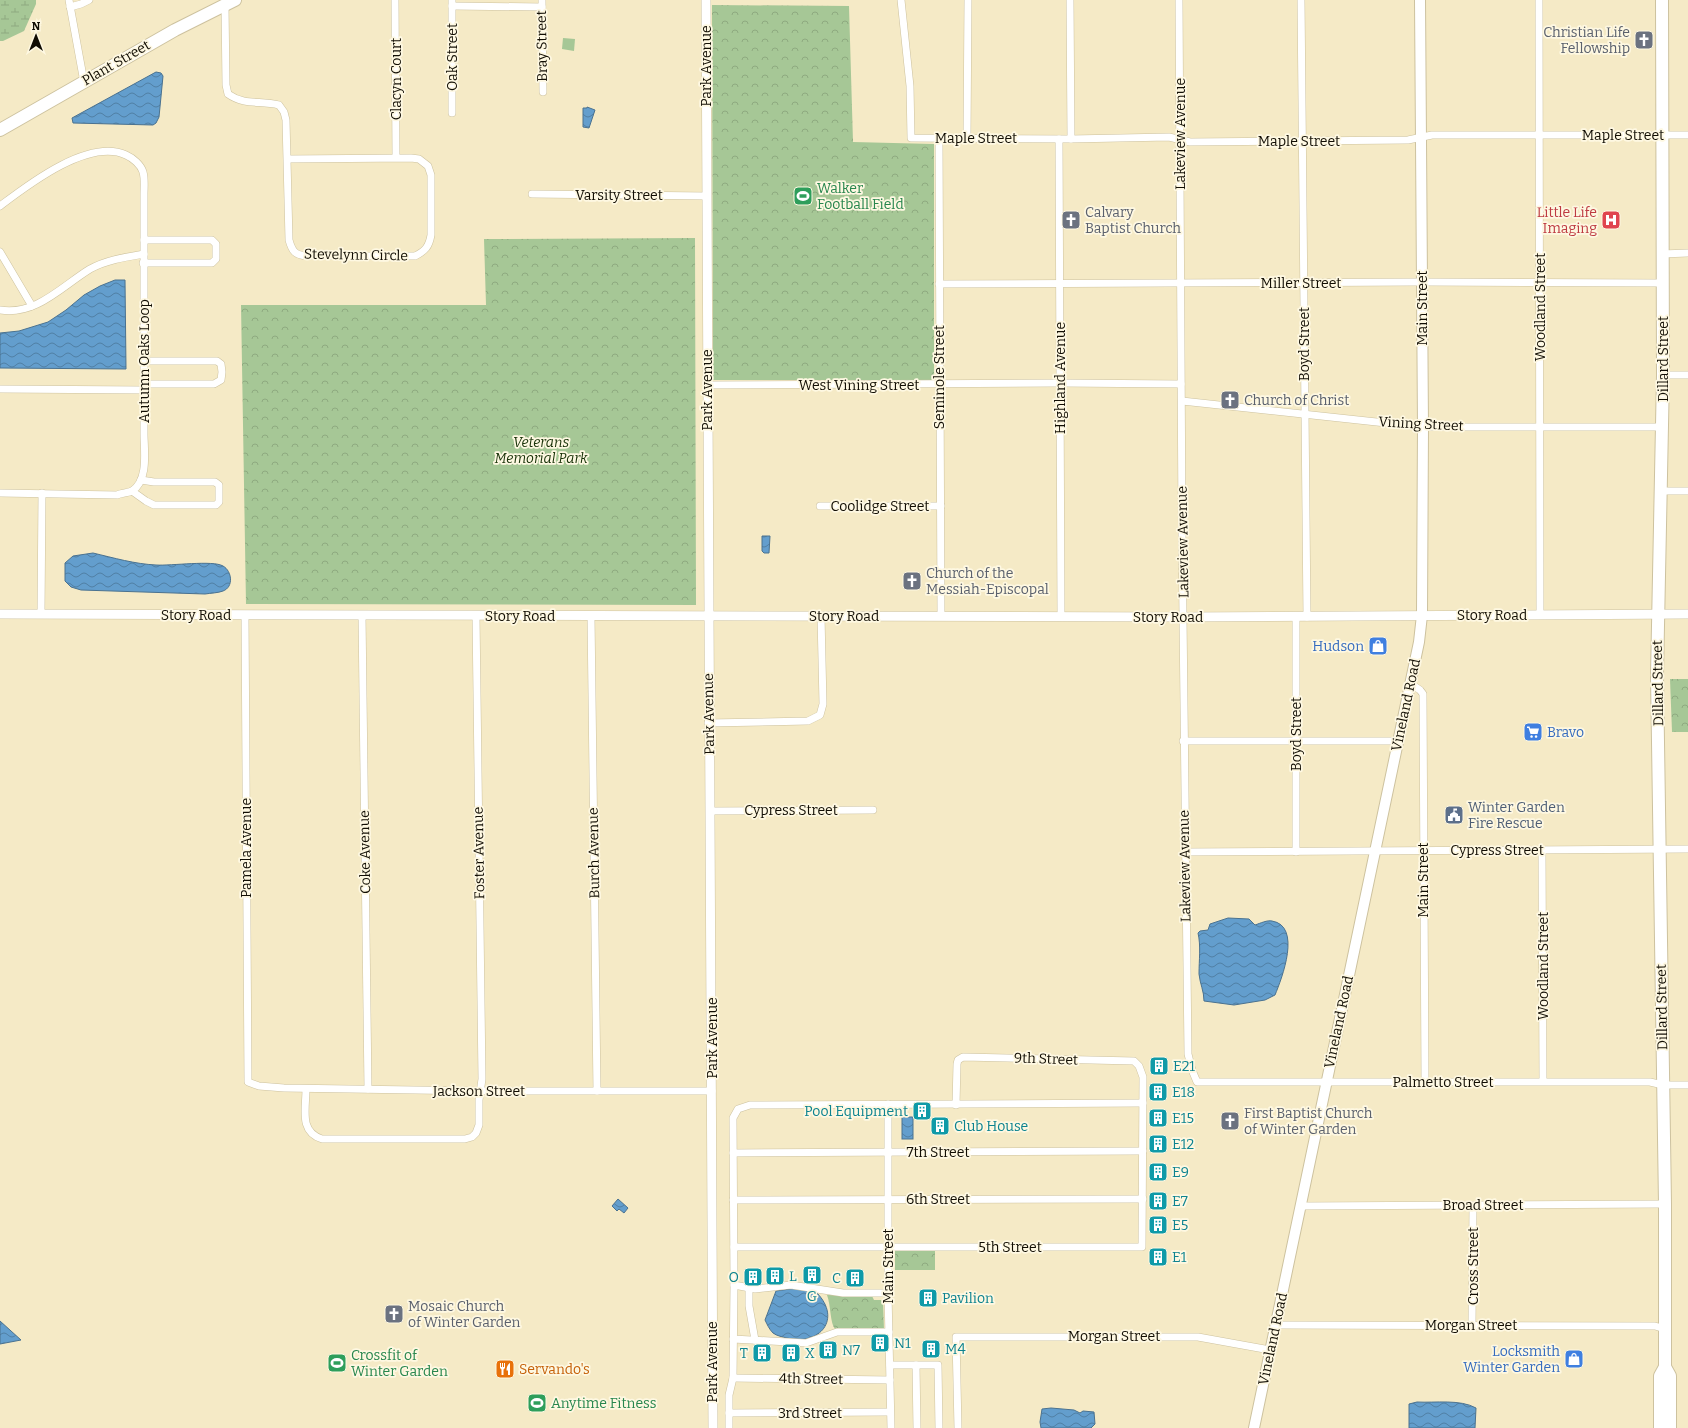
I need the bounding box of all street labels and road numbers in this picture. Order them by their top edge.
street label: Bray Street [533,10,551,82]
street label: Oak Street [444,23,461,91]
street label: Park Avenue [698,25,715,107]
street label: Plant Street [79,37,153,89]
street label: Clacyn Court [388,38,405,120]
street label: Lakeview Avenue [1172,78,1189,190]
street label: Maple Street [1582,127,1664,144]
street label: Maple Street [935,130,1017,147]
street label: Maple Street [1258,133,1340,150]
street label: Varsity Street [575,187,663,204]
street label: Stevelynn Circle [304,246,408,264]
street label: Woodland Street [1532,253,1549,361]
street label: Main Street [1414,270,1431,346]
street label: Miller Street [1261,275,1341,292]
street label: Autumn Oaks Loop [136,299,153,423]
street label: Boyd Street [1296,307,1313,381]
street label: Dillard Street [1655,316,1672,402]
street label: Highland Avenue [1052,322,1069,434]
street label: Seminole Street [931,325,948,429]
street label: Park Avenue [699,349,716,431]
street label: West Vining Street [799,377,919,394]
street label: Vining Street [1378,413,1464,435]
street label: Lakeview Avenue [1174,486,1192,598]
street label: Coolidge Street [831,498,929,515]
street label: Story Road [161,607,231,624]
street label: Story Road [1457,607,1527,624]
street label: Story Road [485,608,555,625]
street label: Story Road [809,608,879,625]
street label: Story Road [1133,609,1203,626]
street label: Dillard Street [1649,640,1667,726]
street label: Vineland Road [1388,657,1424,753]
street label: Park Avenue [700,673,718,755]
street label: Boyd Street [1288,697,1305,771]
street label: Pamela Avenue [238,798,255,898]
street label: Cypress Street [744,802,838,819]
street label: Foster Avenue [470,806,488,900]
street label: Burch Avenue [585,807,603,899]
street label: Coke Avenue [356,810,374,894]
street label: Lakeview Avenue [1176,810,1194,922]
street label: Main Street [1415,842,1432,918]
street label: Cypress Street [1450,842,1544,859]
street label: Woodland Street [1535,912,1552,1020]
street label: Dillard Street [1653,964,1671,1050]
street label: Vineland Road [1321,974,1357,1070]
street label: Park Avenue [704,997,721,1079]
street label: 9th Street [1014,1049,1078,1069]
street label: Palmetto Street [1392,1074,1494,1091]
street label: Jackson Street [432,1083,525,1100]
street label: 7th Street [907,1144,970,1161]
street label: 6th Street [906,1191,970,1208]
street label: Broad Street [1443,1197,1523,1214]
street label: Cross Street [1465,1227,1482,1305]
street label: Main Street [880,1228,897,1304]
street label: 5th Street [978,1239,1042,1256]
street label: Vineland Road [1255,1291,1291,1387]
street label: Morgan Street [1425,1317,1517,1334]
street label: Park Avenue [704,1321,721,1403]
street label: Morgan Street [1068,1328,1160,1345]
street label: 4th Street [779,1370,843,1388]
street label: 3rd Street [778,1405,842,1422]

